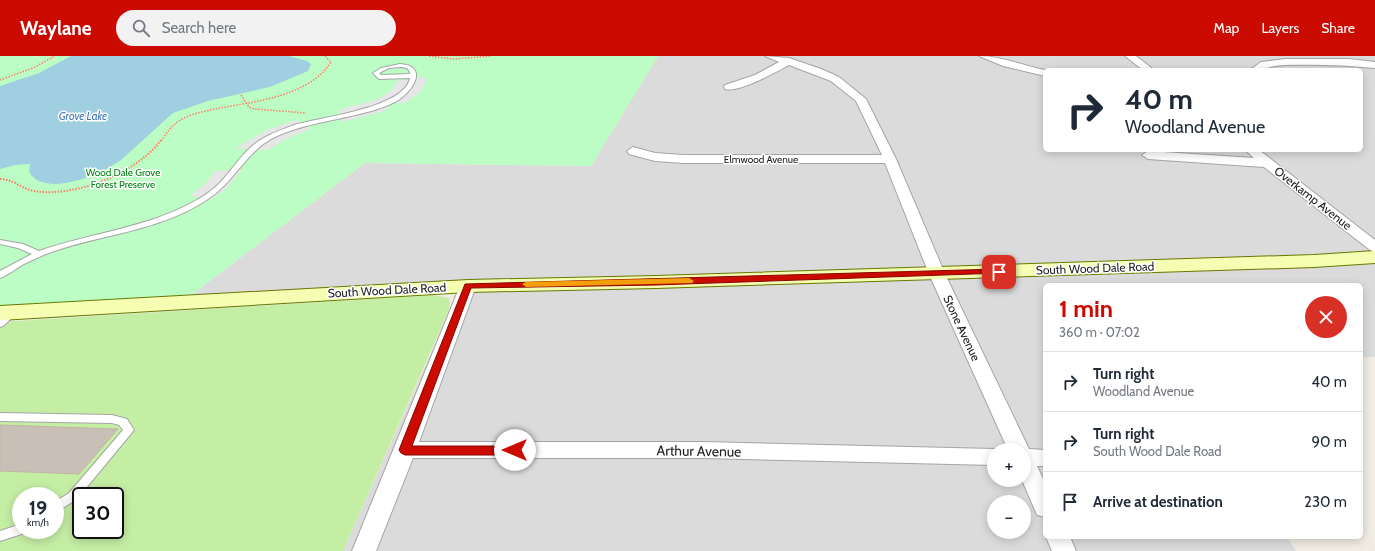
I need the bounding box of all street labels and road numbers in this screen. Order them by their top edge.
street label: Elmwood Avenue [724,153,798,166]
street label: Overkamp Avenue [1271,163,1355,233]
street label: South Wood Dale Road [1035,258,1155,278]
street label: South Wood Dale Road [327,279,447,301]
street label: Stone Avenue [940,293,984,363]
street label: Arthur Avenue [657,441,741,461]

